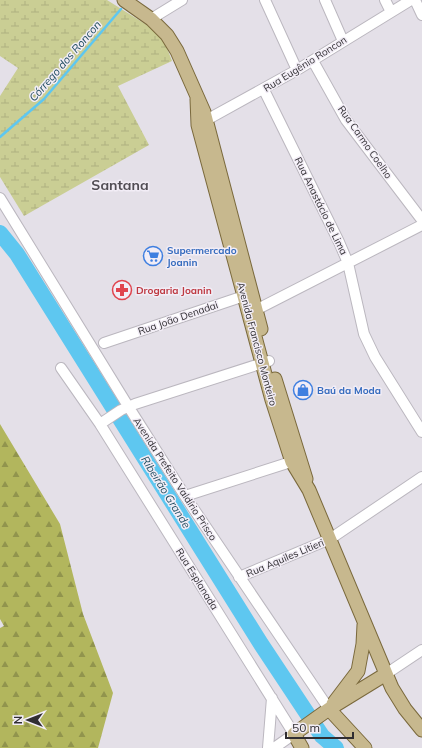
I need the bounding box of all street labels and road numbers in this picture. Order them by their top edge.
street label: Rua Eugênio Roncon [261,33,349,95]
street label: Rua Carmo Coelho [335,103,395,181]
street label: Rua Anastácio de Lima [292,155,350,257]
street label: Avenida Francisco Monteiro [234,281,280,408]
street label: Rua João Denadai [136,298,220,338]
street label: Avenida Prefeito Valdírio Prisco [130,415,220,543]
street label: Rua Aquiles Litieri [244,536,326,580]
street label: Rua Esplanada [173,546,221,612]

